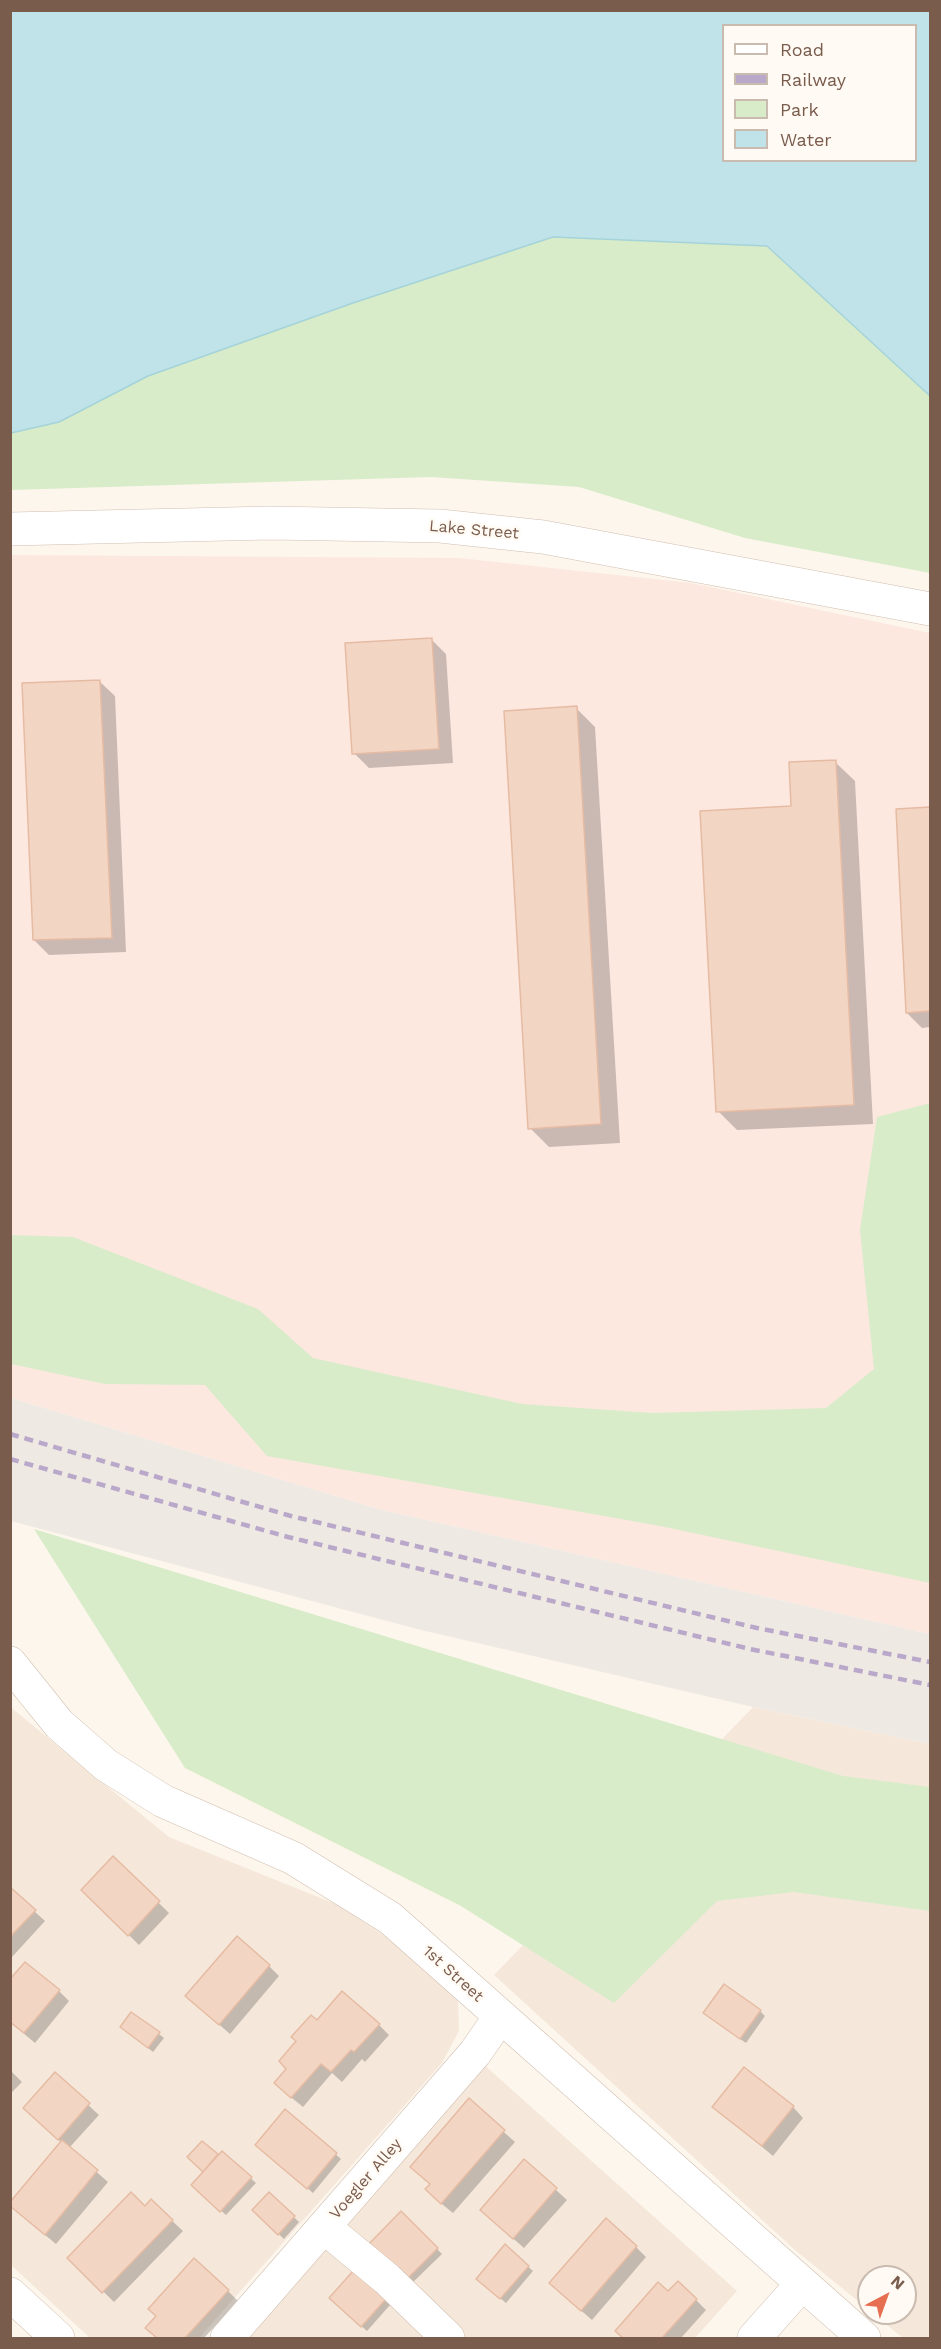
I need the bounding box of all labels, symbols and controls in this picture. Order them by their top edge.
legend [722,24,917,162]
text: Road [780,39,824,60]
text: Railway [780,69,846,90]
text: Park [780,99,819,120]
text: Water [780,129,832,150]
street label: Lake Street [428,517,520,543]
street label: 1st Street [419,1942,487,2006]
street label: Voegler Alley [326,2135,406,2223]
north arrow [857,2265,917,2325]
text: N [887,2271,909,2294]

